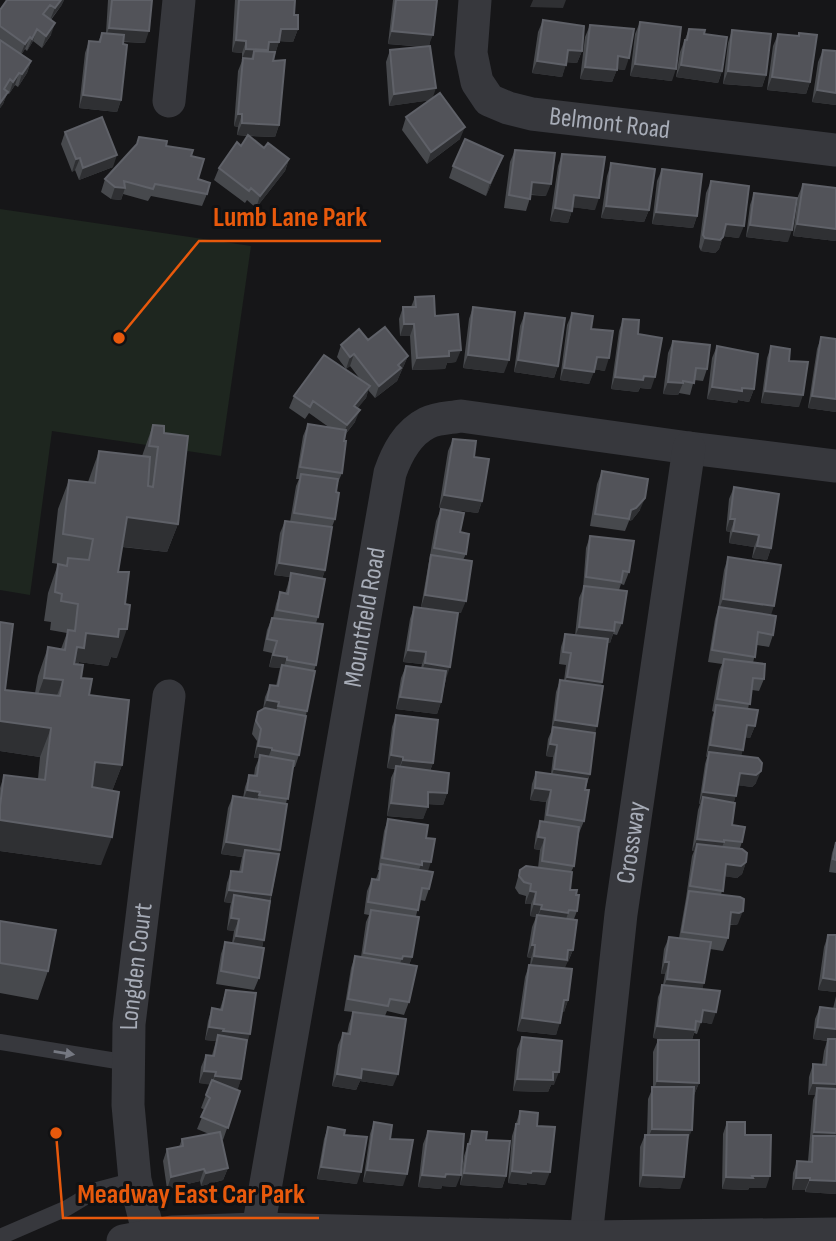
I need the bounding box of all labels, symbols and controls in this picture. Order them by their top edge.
street label: Belmont Road [548,101,672,146]
callout: Lumb Lane Park [199,192,381,241]
text: Lumb Lane Park [213,201,367,234]
street label: Mountfield Road [337,545,392,690]
street label: Crossway [610,799,653,886]
street label: Longden Court [113,901,159,1030]
one-way arrow [53,1048,75,1059]
callout: Meadway East Car Park [63,1169,319,1218]
text: Meadway East Car Park [77,1178,305,1211]

